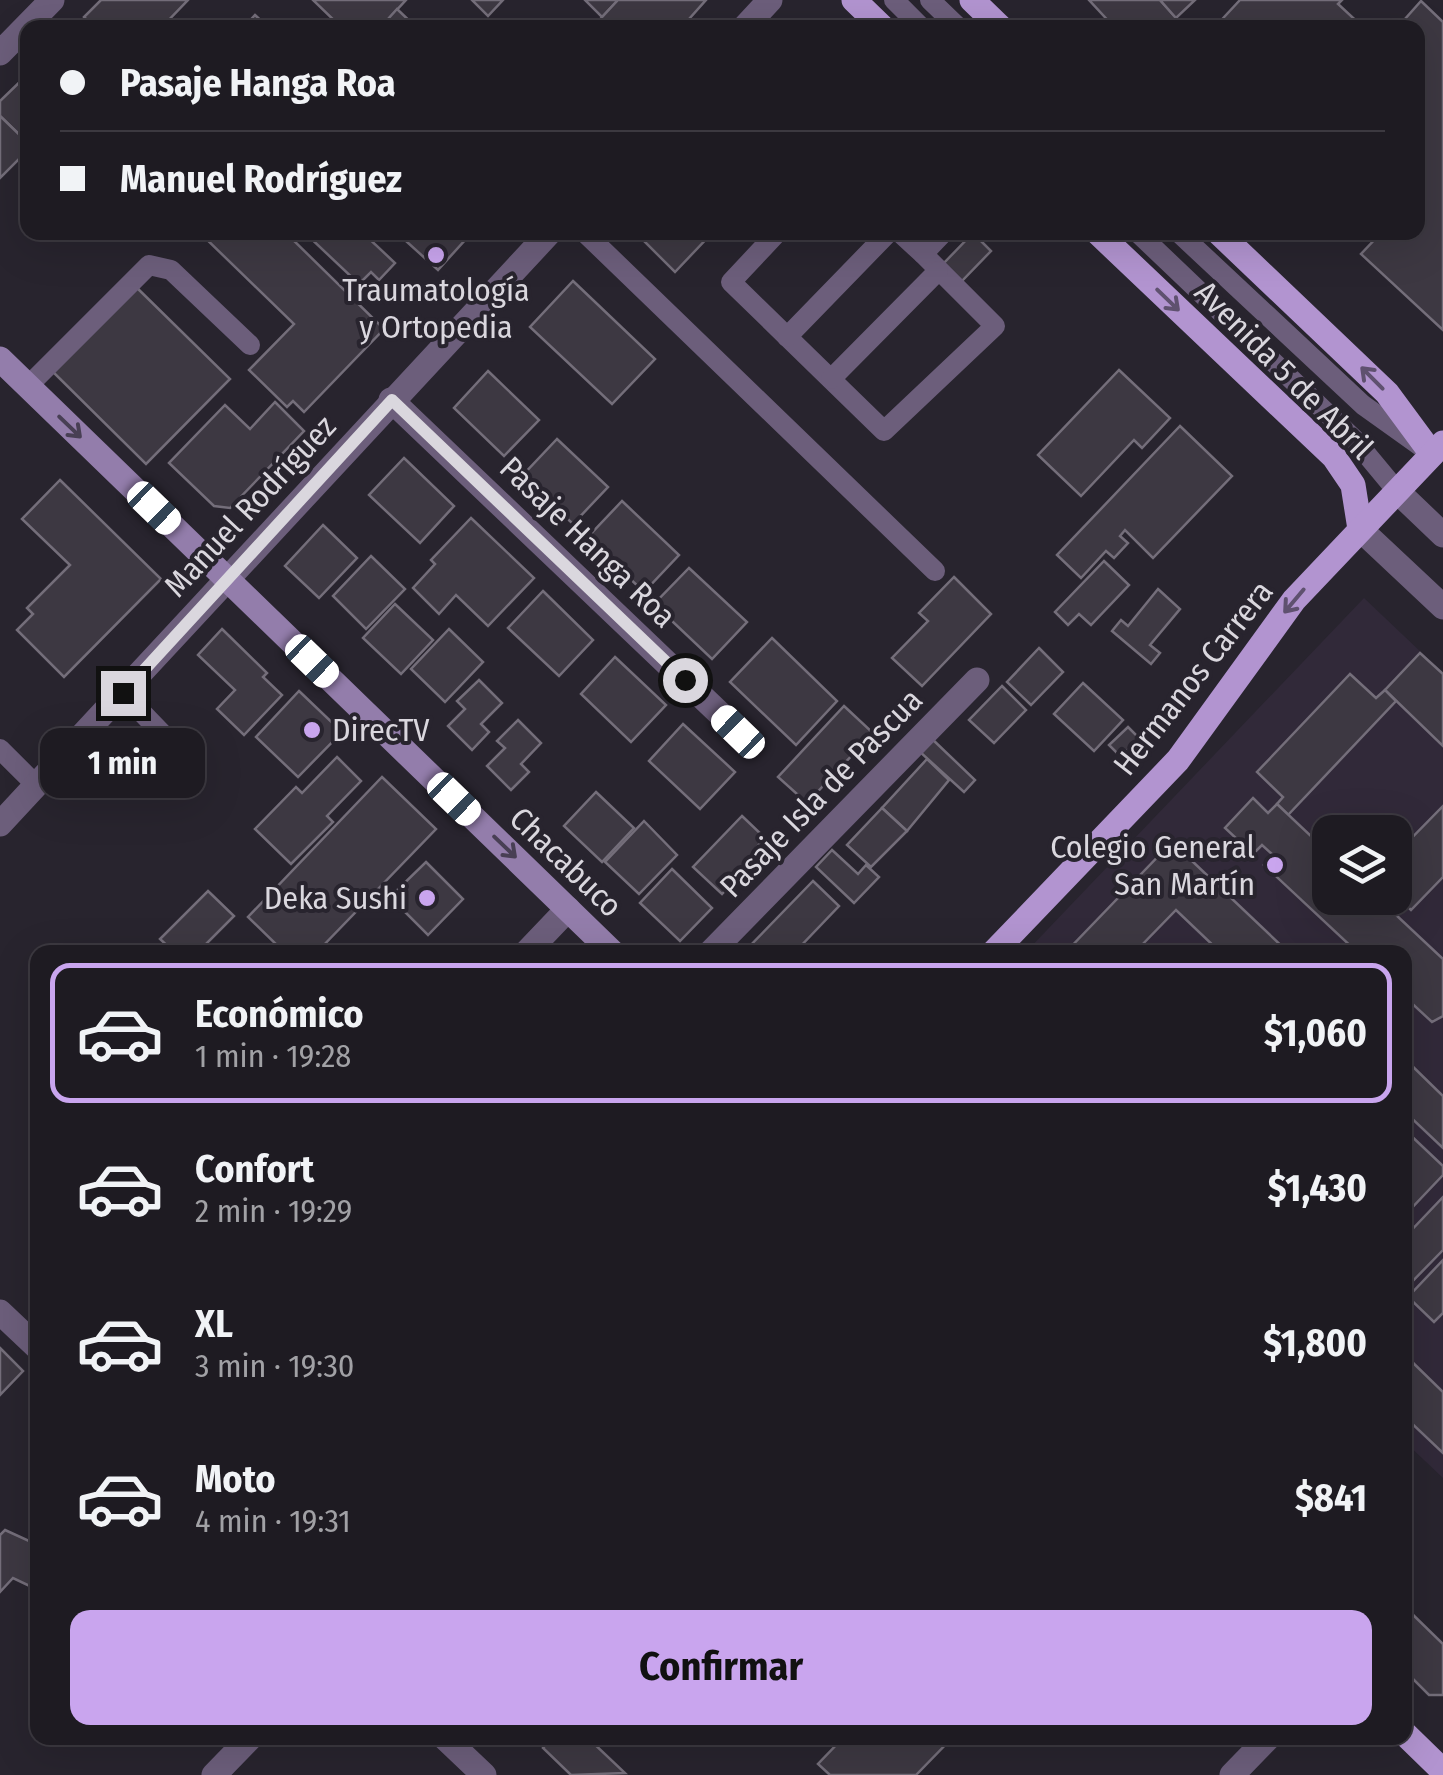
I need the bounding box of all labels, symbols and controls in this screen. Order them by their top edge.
text: Pasaje Hanga Roa [120,60,396,106]
text: Manuel Rodríguez [120,156,402,202]
marker: Traumatología y Ortopedia [425,244,447,266]
place label: Traumatología y Ortopedia [342,271,530,346]
street label: Avenida 5 de Abril [1187,273,1381,467]
one-way arrow [1155,288,1180,311]
one-way arrow [1360,366,1384,390]
street label: Manuel Rodríguez [156,408,344,604]
one-way arrow [57,415,82,438]
street label: Pasaje Hanga Roa [492,449,684,635]
car [122,476,186,540]
street label: Hermanos Carrera [1105,573,1281,783]
one-way arrow [1283,587,1305,613]
car [280,629,344,693]
route start [663,658,708,703]
route end [101,671,146,716]
street label: Pasaje Isla de Pascua [712,681,930,905]
car [706,700,770,764]
place label: DirecTV [332,711,430,749]
marker: DirecTV [301,719,323,741]
callout: 1 min [41,728,206,798]
text: 1 min [88,744,157,782]
car [422,767,486,831]
street label: Chacabuco [502,799,630,925]
map controls [1312,815,1412,915]
button: layers [1312,815,1412,915]
place label: Colegio General San Martín [1050,828,1255,903]
one-way arrow [492,835,516,859]
marker: Colegio General San Martín [1264,854,1286,876]
place label: Deka Sushi [264,879,407,917]
marker: Deka Sushi [416,887,438,909]
icon: car [75,988,165,1078]
text: Económico [195,991,364,1037]
text: $1,060 [1264,1010,1367,1056]
text: 1 min · 19:28 [195,1037,351,1075]
icon: car [75,1143,165,1233]
text: Confort [195,1146,314,1192]
text: $1,430 [1268,1165,1367,1211]
text: 2 min · 19:29 [195,1192,352,1230]
icon: car [75,1298,165,1388]
text: XL [195,1301,233,1347]
text: $1,800 [1263,1320,1367,1366]
text: 3 min · 19:30 [195,1347,355,1385]
icon: car [75,1453,165,1543]
text: Moto [195,1456,276,1502]
text: $841 [1295,1475,1367,1521]
text: 4 min · 19:31 [195,1502,351,1540]
button: Confirmar [70,1610,1372,1725]

